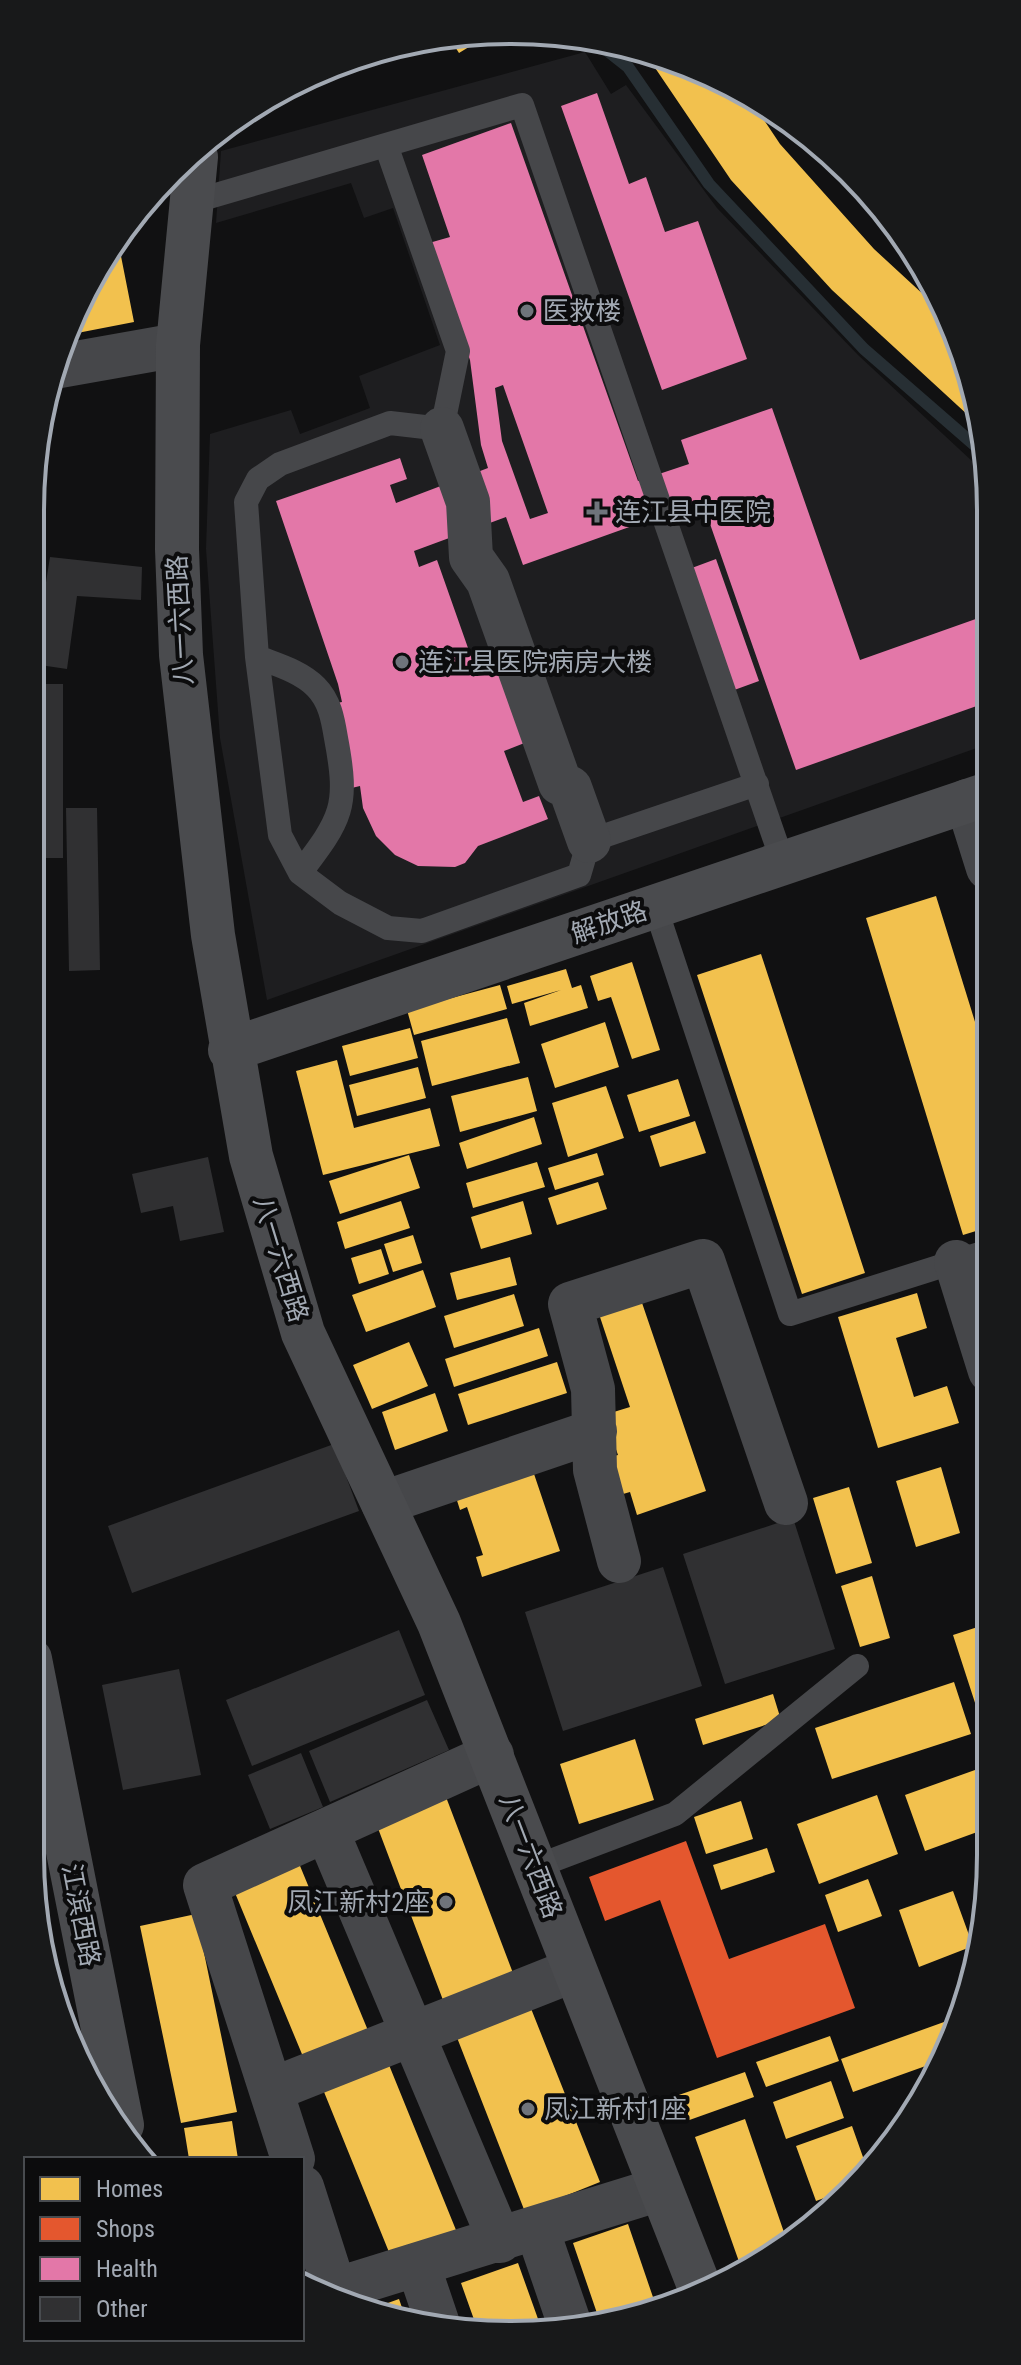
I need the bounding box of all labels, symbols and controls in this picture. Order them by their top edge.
place label: 医救楼 [543,296,621,326]
marker: 医救楼 [518,302,536,320]
place label: 连江县中医院 [615,497,771,527]
marker: 连江县中医院 [586,501,608,523]
street label: 八一六西路 [162,554,198,686]
place label: 连江县医院病房大楼 [418,647,652,677]
marker: 连江县医院病房大楼 [393,653,411,671]
street label: 解放路 [567,895,651,949]
street label: 八一六西路 [248,1192,314,1326]
street label: 八一六西路 [494,1790,568,1922]
street label: 江滨西路 [56,1861,106,1969]
place label: 凤江新村2座 [287,1887,430,1917]
marker: 凤江新村2座 [437,1893,455,1911]
place label: 凤江新村1座 [544,2094,687,2124]
marker: 凤江新村1座 [519,2100,537,2118]
legend [24,2157,304,2341]
text: Homes [96,2175,163,2203]
text: Shops [96,2215,155,2243]
text: Health [96,2255,158,2283]
text: Other [96,2295,148,2323]

